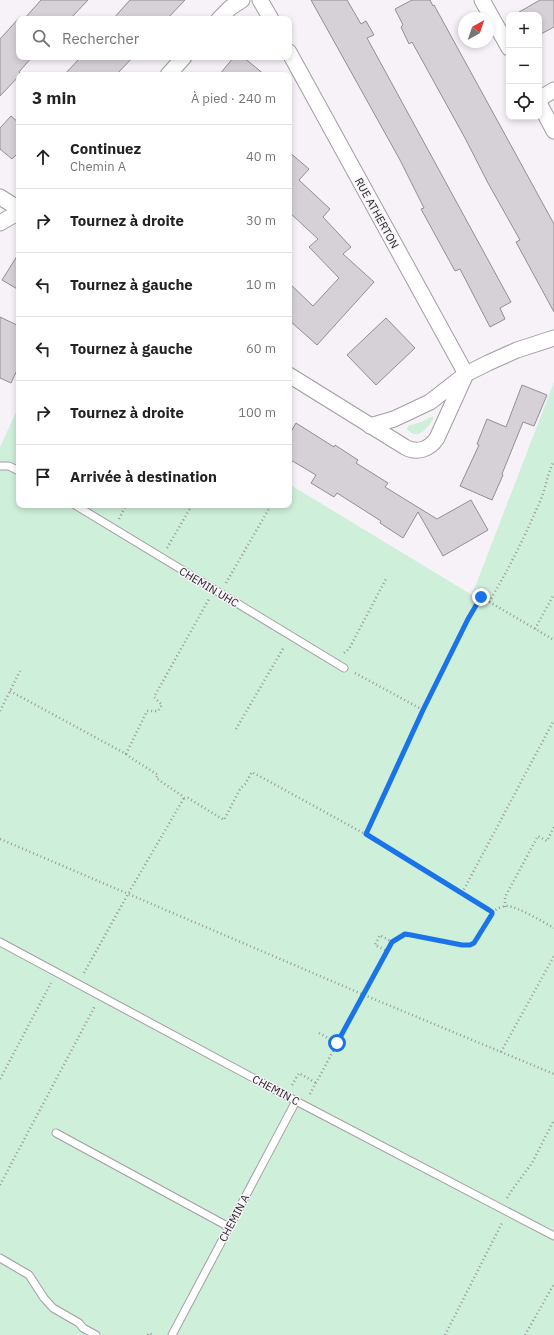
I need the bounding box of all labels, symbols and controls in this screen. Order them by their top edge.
north arrow [458,12,494,48]
map controls [506,12,542,120]
button: + [506,12,542,48]
search box [16,16,292,60]
icon: search [30,27,52,49]
text: Rechercher [62,29,139,48]
button: − [506,48,542,84]
button: locate [506,84,542,120]
text: 3 min [32,87,76,109]
text: À pied · 240 m [191,90,276,107]
text: Continuez [70,139,141,158]
icon: ahead [32,146,54,168]
text: 40 m [246,148,276,165]
text: Chemin A [70,158,126,175]
street label: RUE ATHERTON [352,175,402,251]
icon: right [32,210,54,232]
text: Tournez à droite [70,211,184,230]
text: 30 m [246,212,276,229]
icon: left [32,274,54,296]
text: Tournez à gauche [70,275,193,294]
text: 10 m [246,276,276,293]
icon: left [32,338,54,360]
text: Tournez à gauche [70,339,193,358]
text: 60 m [246,340,276,357]
icon: right [32,402,54,424]
text: Tournez à droite [70,403,184,422]
text: 100 m [238,404,276,421]
icon: arrive [32,466,54,488]
text: Arrivée à destination [70,467,217,486]
street label: CHEMIN UHC [177,564,241,610]
route end [472,588,490,606]
route start [328,1034,346,1052]
street label: CHEMIN C [250,1072,302,1108]
street label: CHEMIN A [216,1192,252,1244]

